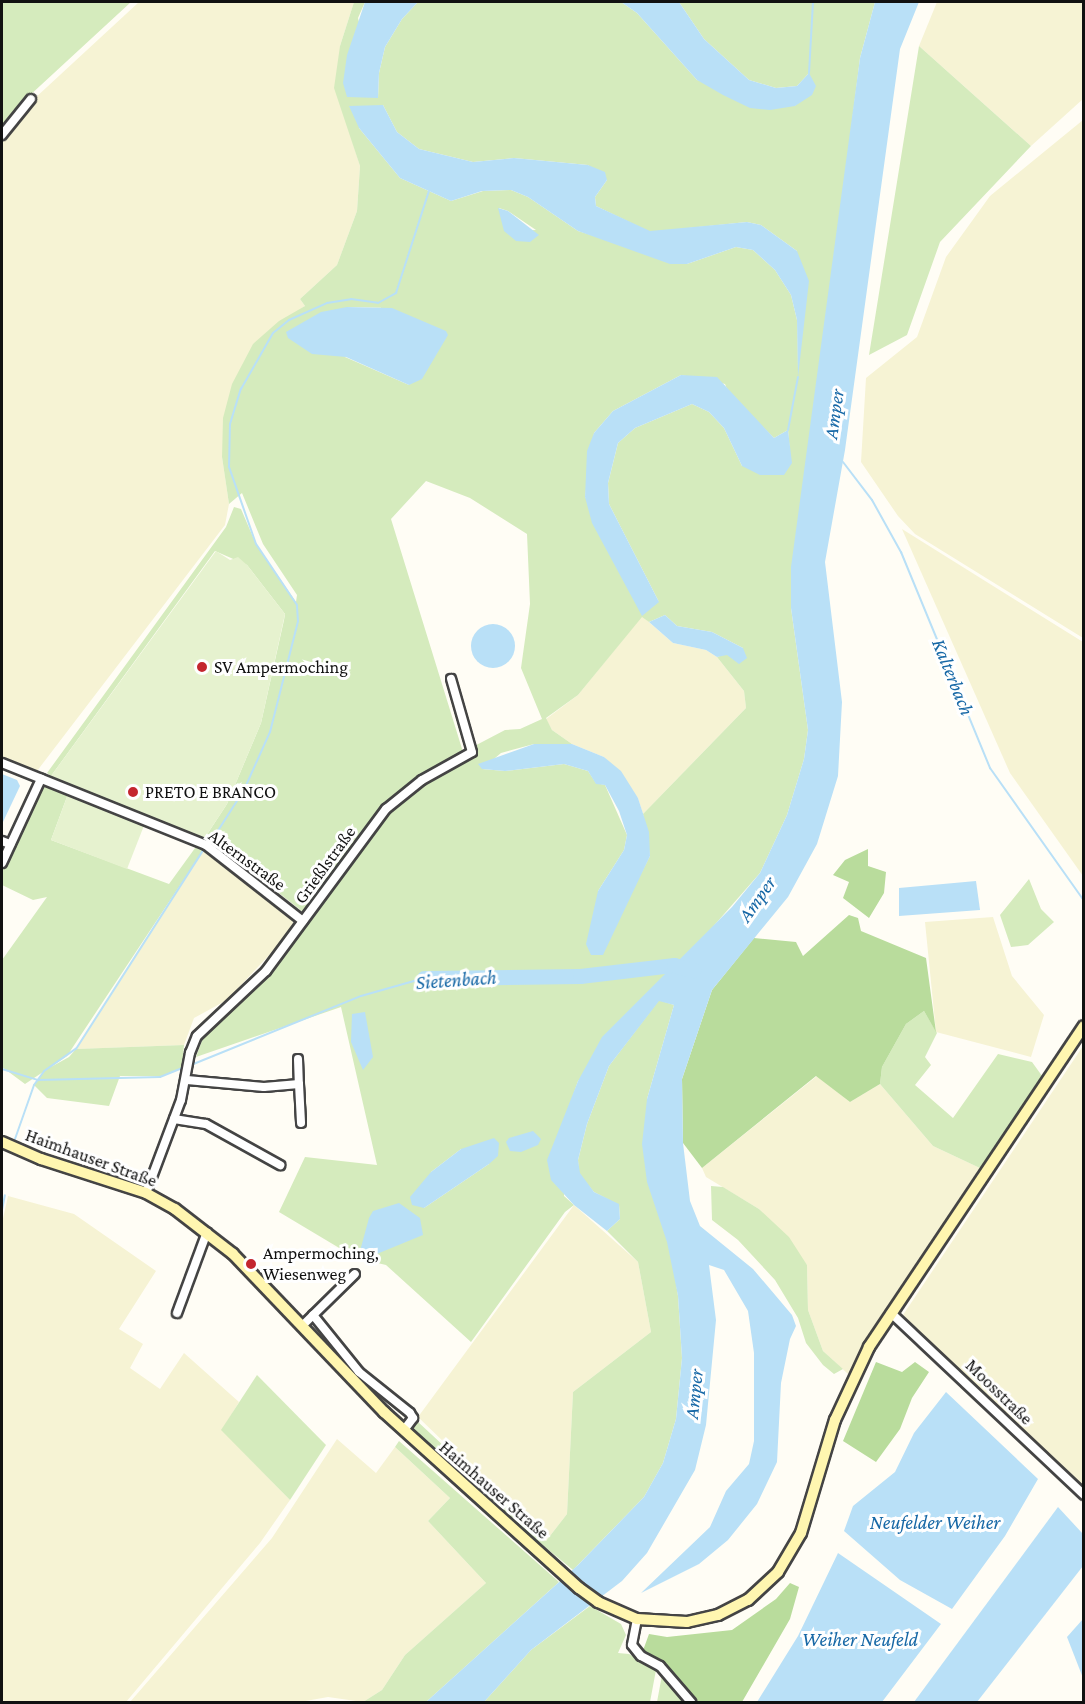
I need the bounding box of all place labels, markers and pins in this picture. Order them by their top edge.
place label: SV Ampermoching [214,656,348,678]
marker: SV Ampermoching [195,660,209,674]
place label: PRETO E BRANCO [145,781,276,803]
marker: PRETO E BRANCO [126,785,140,799]
place label: Ampermoching, Wiesenweg [263,1243,379,1286]
marker: Ampermoching, Wiesenweg [244,1257,258,1271]

